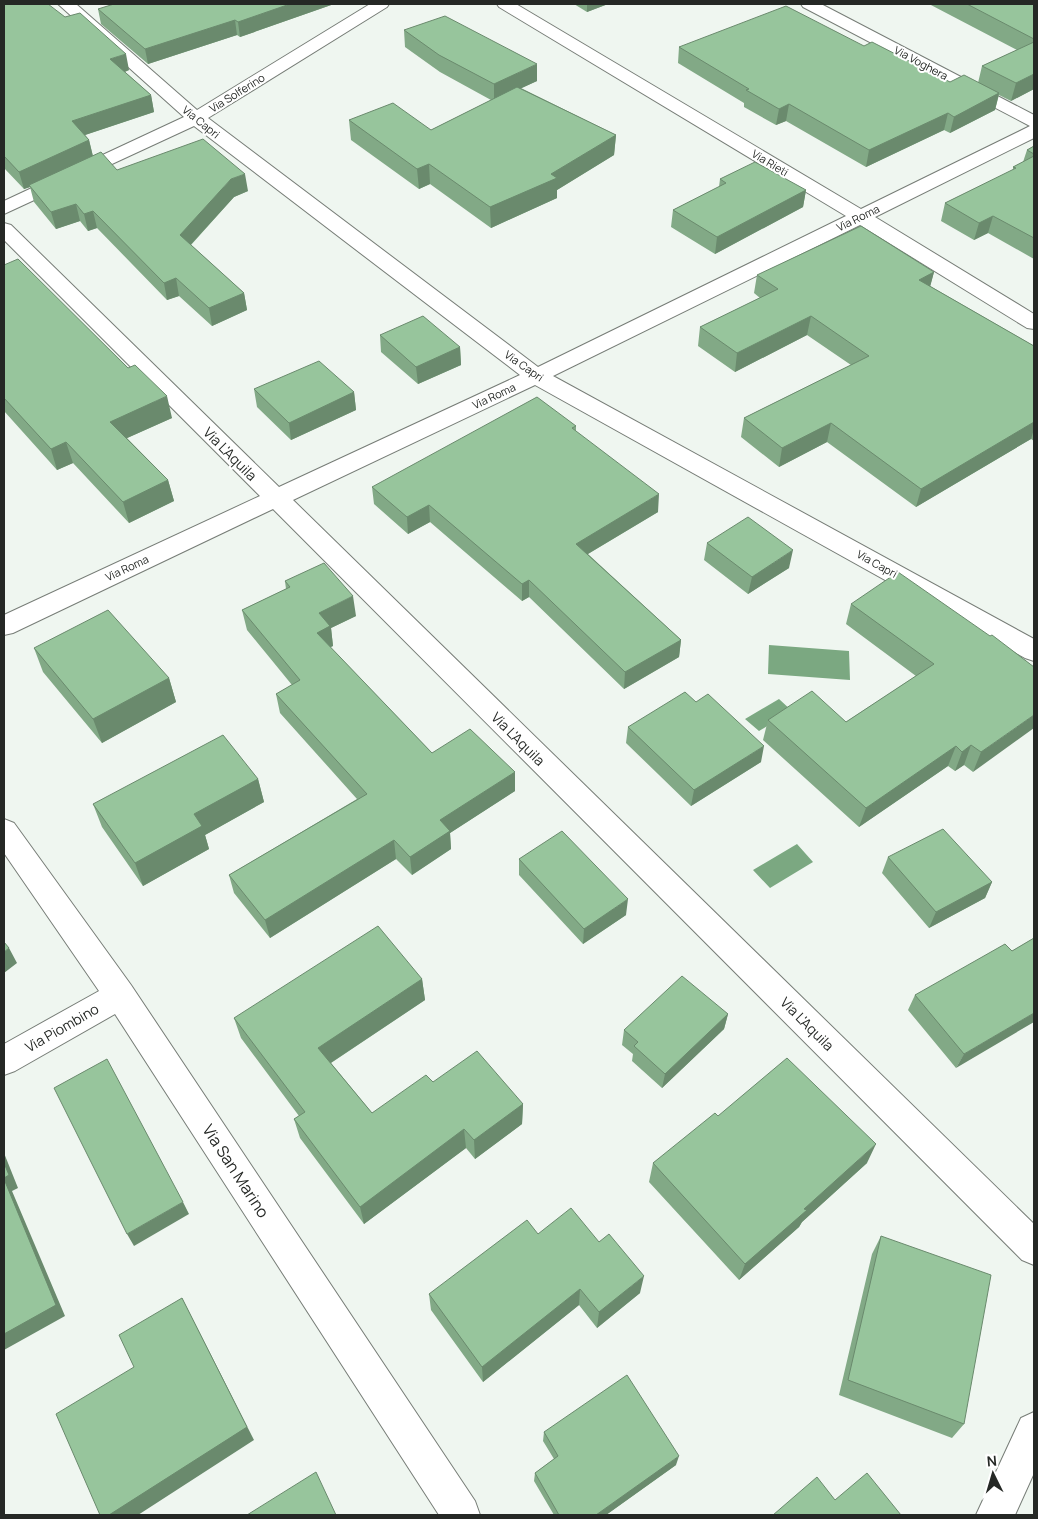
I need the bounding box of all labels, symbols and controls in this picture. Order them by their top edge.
street label: Via Voghera [892,42,951,83]
street label: Via Solferino [206,69,268,116]
street label: Via Capri [179,102,223,141]
street label: Via Rieti [749,146,791,179]
street label: Via Roma [834,201,882,234]
street label: Via Capri [502,347,547,384]
street label: Via Roma [470,379,518,412]
street label: Via L'Aquila [199,423,261,485]
street label: Via Capri [854,546,900,581]
street label: Via Roma [103,551,151,584]
street label: Via L'Aquila [487,708,549,770]
street label: Via L'Aquila [776,993,838,1055]
street label: Via Piombino [21,999,102,1056]
street label: Via San Marino [198,1120,274,1222]
north arrow [968,1449,1018,1499]
text: N [986,1451,998,1470]

